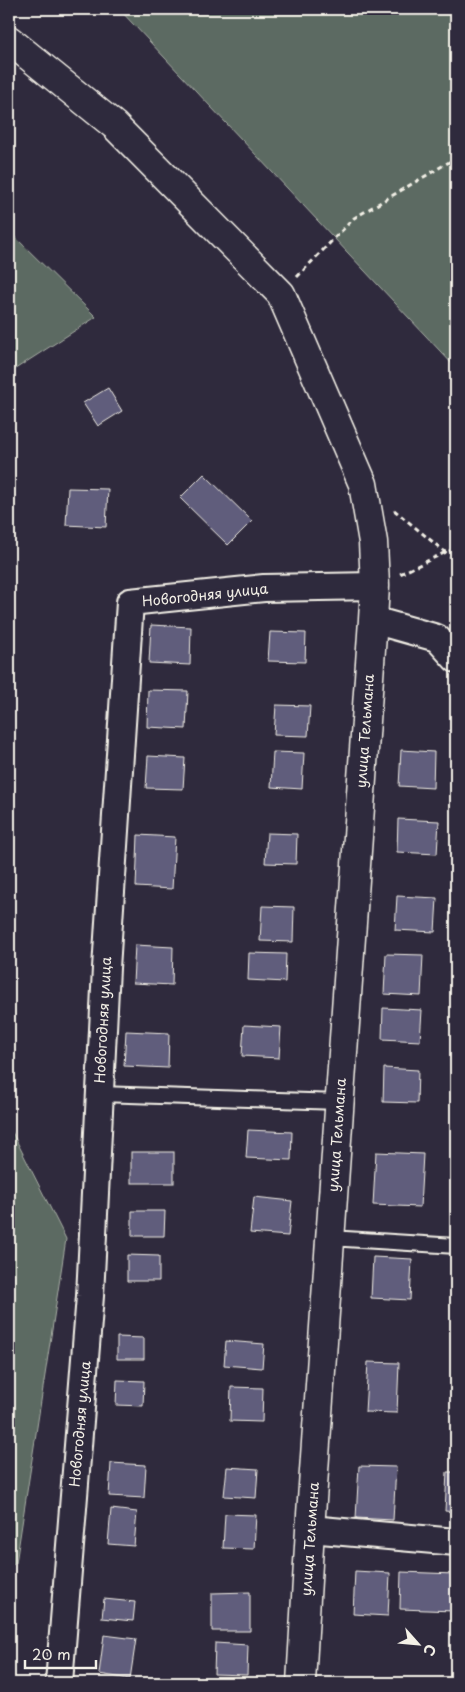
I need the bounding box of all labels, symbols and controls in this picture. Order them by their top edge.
street label: Новогодняя улица [141,577,269,612]
street label: улица Тельмана [350,673,379,788]
street label: Новогодняя улица [89,956,116,1084]
street label: улица Тельмана [322,1077,351,1192]
street label: Новогодняя улица [64,1360,95,1488]
street label: улица Тельмана [295,1481,324,1596]
north arrow [392,1620,442,1670]
scale bar [25,1637,96,1669]
text: С [418,1641,442,1660]
text: 20 m [32,1642,71,1665]

